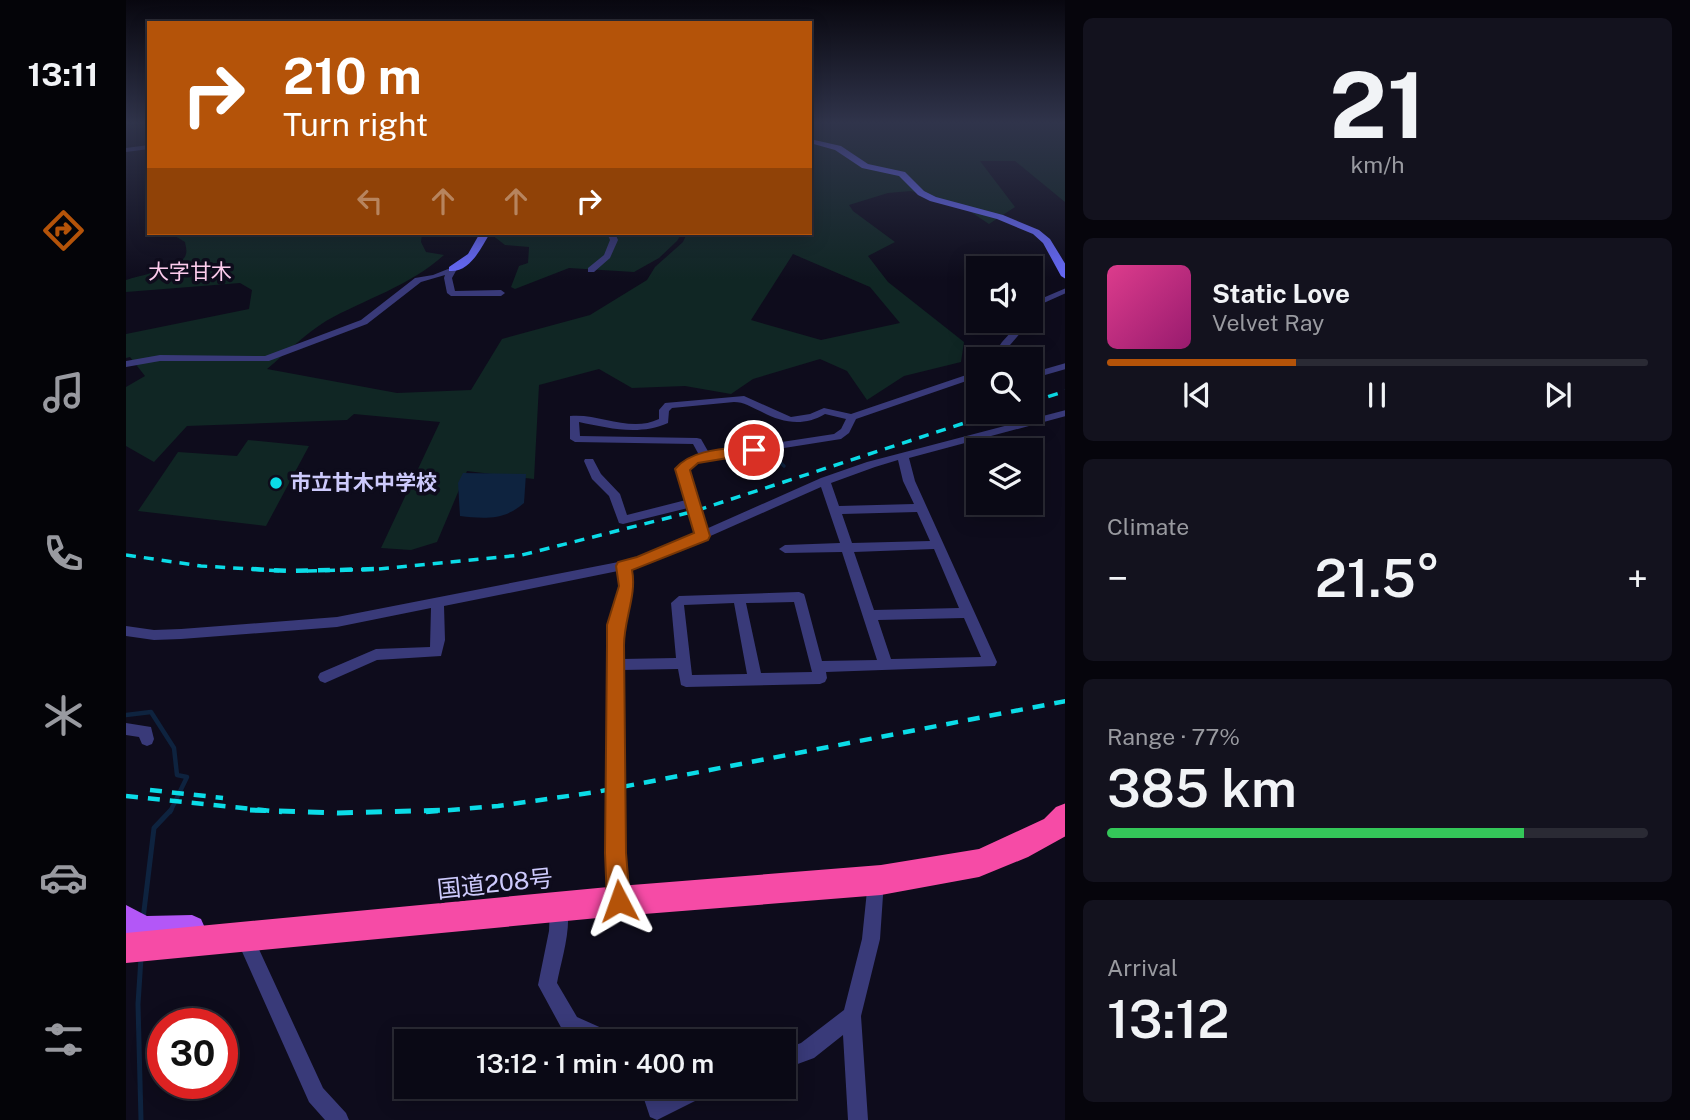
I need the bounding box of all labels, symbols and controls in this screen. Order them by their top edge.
text: 210 m [283,47,422,105]
icon: right [168,49,259,140]
text: 21 [1329,52,1426,158]
text: 13:11 [28,56,99,93]
text: Turn right [283,106,428,143]
text: km/h [1350,151,1405,178]
icon: left [351,182,389,220]
icon: ahead [424,182,462,220]
icon: ahead [497,182,535,220]
icon: right [570,182,608,220]
icon: directions [39,206,88,255]
map controls [966,256,1043,515]
button: sound [966,256,1043,333]
district label: 大字甘木 [148,259,232,284]
text: Static Love [1212,278,1350,309]
text: Velvet Ray [1212,309,1324,336]
button: search [966,347,1043,424]
icon: music [39,368,88,417]
icon: previous [1178,376,1216,414]
icon: pause [1358,376,1396,414]
icon: next [1539,376,1577,414]
pin [724,420,784,480]
icon: arrive [735,431,773,469]
button: layers [966,438,1043,515]
place label: 市立甘木中学校 [290,470,437,495]
marker: 市立甘木中学校 [268,475,284,491]
text: Climate [1107,513,1189,540]
icon: phone [39,529,88,578]
text: 21.5° [1315,548,1440,609]
text: − [1107,556,1128,601]
text: + [1627,556,1648,601]
icon: climate [39,691,88,740]
text: Range · 77% [1107,723,1240,750]
text: 385 km [1107,758,1297,819]
icon: car [39,853,88,902]
street label: 国道208号 [436,863,554,903]
position arrow [582,864,656,938]
text: Arrival [1107,954,1178,981]
text: 13:12 [1107,989,1229,1050]
speed limit sign: 30 [147,1008,238,1099]
icon: filters [39,1015,88,1064]
text: 13:12 · 1 min · 400 m [476,1048,714,1079]

